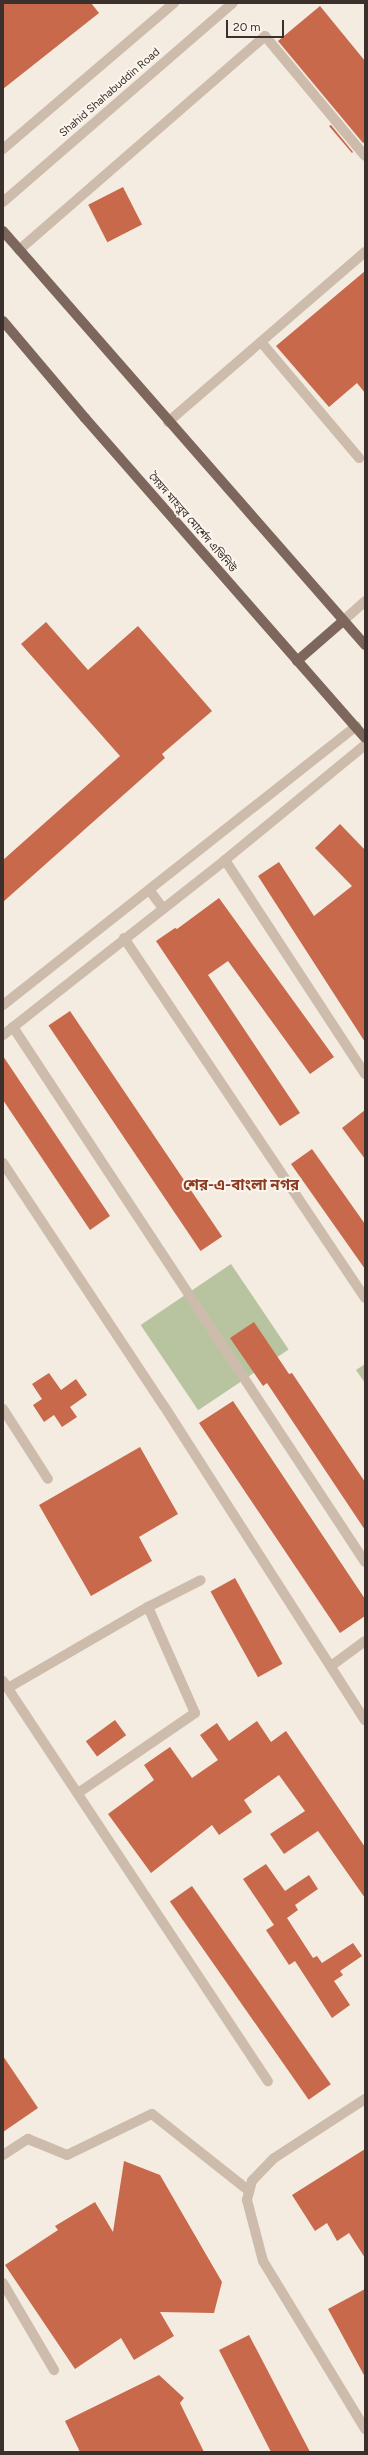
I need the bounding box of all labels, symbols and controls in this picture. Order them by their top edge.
scale bar [228,12,286,38]
text: 20 m [233,20,261,34]
street label: Shahid Shahabuddin Road [57,46,163,140]
street label: সৈয়দ মাহবুব মোর্শেদ এভিনিউ [145,471,239,575]
district label: শের-এ-বাংলা নগর [183,1177,299,1195]

